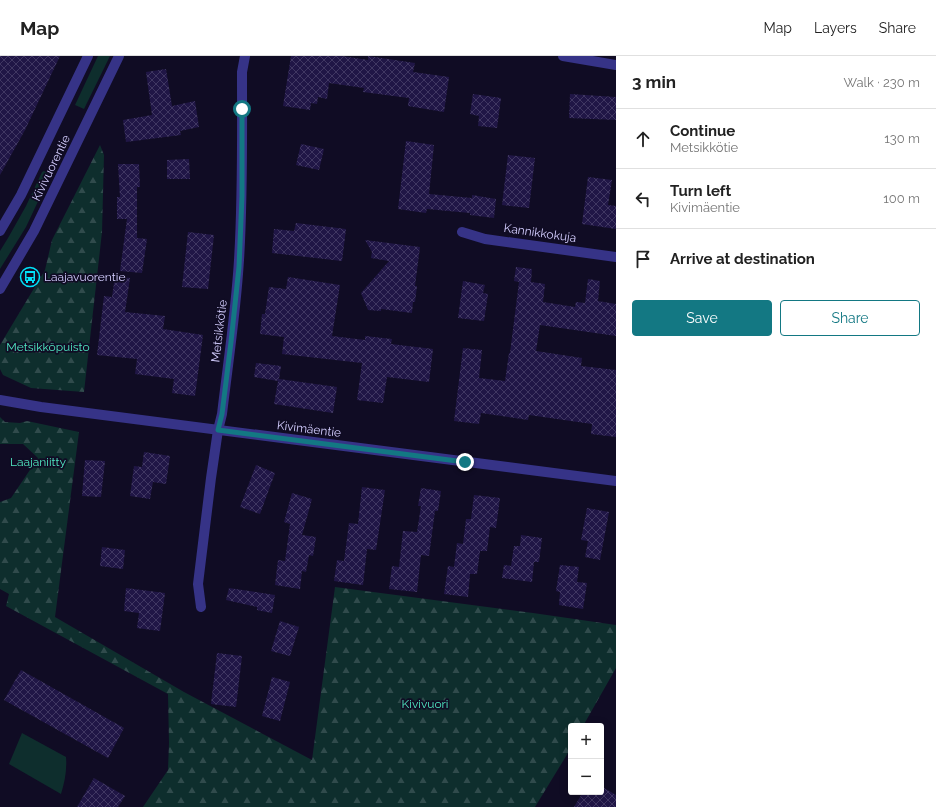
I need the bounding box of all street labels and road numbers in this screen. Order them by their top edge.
street label: Kivivuorentie [29,133,73,203]
street label: Kannikkokuja [503,221,577,245]
street label: Metsikkötie [208,299,230,363]
street label: Kivimäentie [276,418,342,440]

